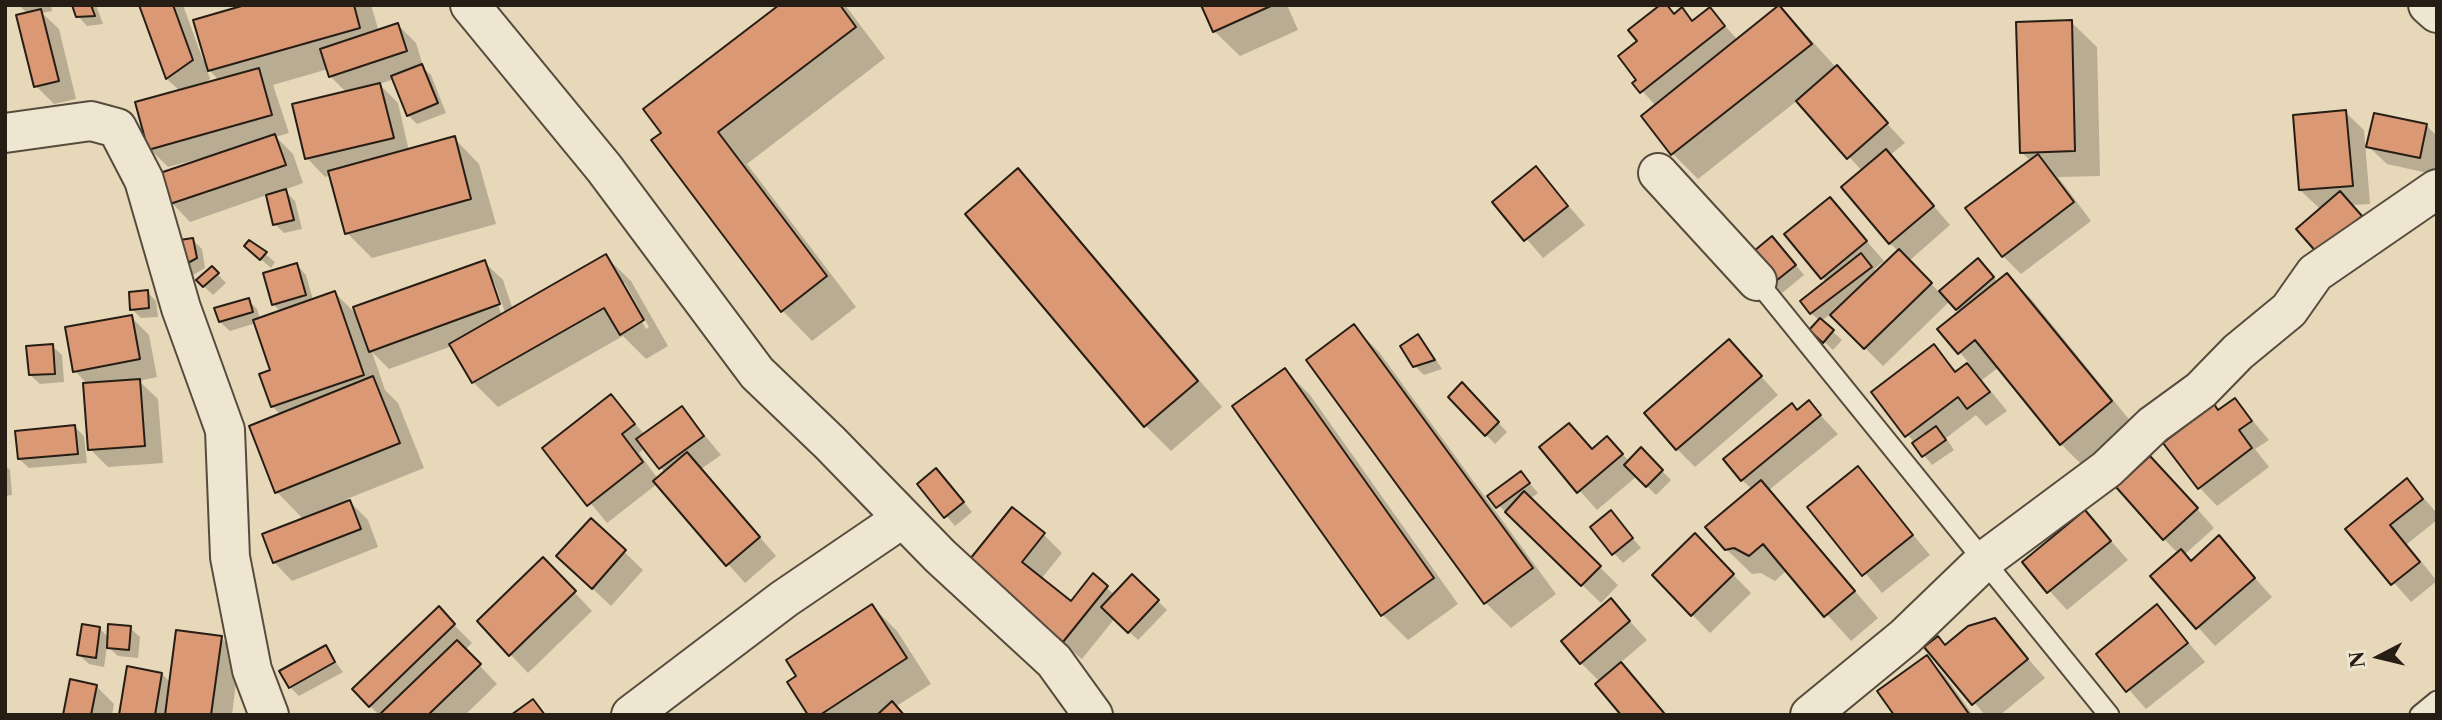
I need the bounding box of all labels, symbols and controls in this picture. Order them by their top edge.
north arrow [2344,622,2414,692]
text: N [2345,650,2370,669]

